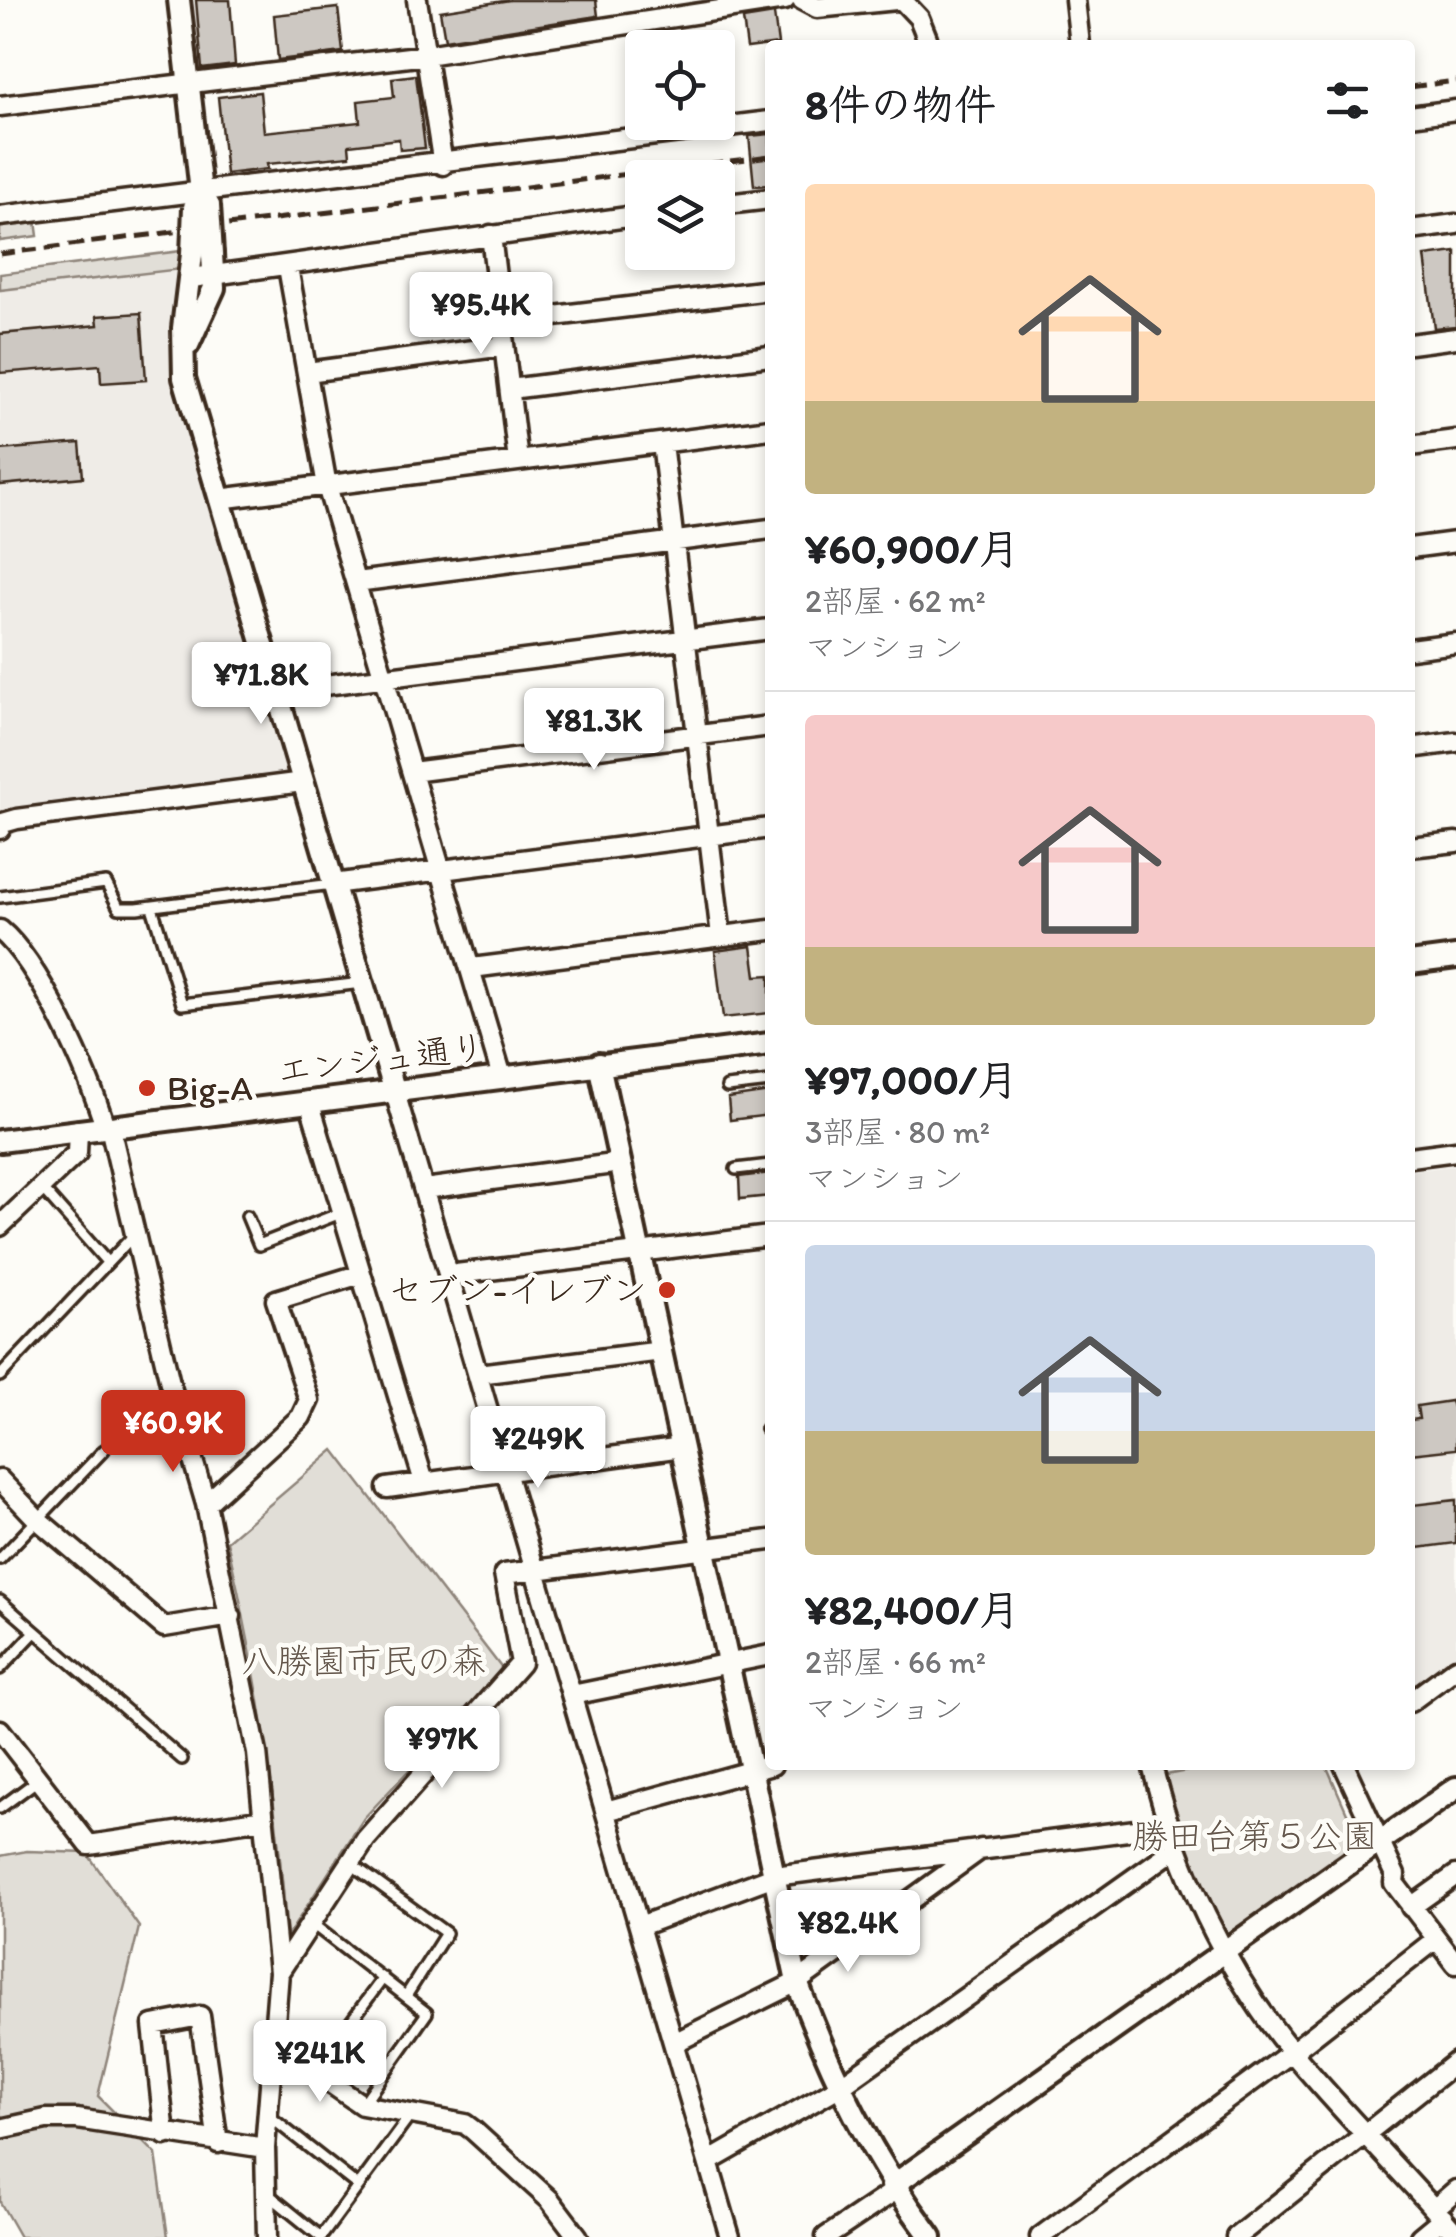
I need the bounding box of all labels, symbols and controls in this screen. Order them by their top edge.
map controls [625,30,735,270]
button: locate [625,30,735,140]
icon: filters [1320,73,1375,128]
text: 8件の物件 [805,79,996,130]
button: layers [625,160,735,270]
icon: home [1000,249,1180,429]
pin: ¥95.4K [400,272,562,357]
text: ¥95.4K [431,285,531,323]
text: ¥60,900/月 [805,523,1020,574]
text: 2部屋 · 62 m² [805,582,986,620]
text: マンション [805,628,964,666]
pin: ¥71.8K [180,642,342,727]
text: ¥71.8K [214,655,308,693]
pin: ¥81.3K [513,688,675,773]
text: ¥81.3K [546,701,642,739]
icon: home [1000,780,1180,960]
street label: エンジュ通り [274,1025,488,1093]
text: ¥97,000/月 [805,1054,1019,1105]
place label: Big-A [167,1067,253,1109]
marker: Big-A [136,1077,158,1099]
text: 3部屋 · 80 m² [805,1113,990,1151]
text: マンション [805,1159,964,1197]
place label: セブン-イレブン [388,1269,647,1311]
marker: セブン-イレブン [656,1279,678,1301]
icon: home [1000,1310,1180,1490]
pin: ¥60.9K [92,1390,254,1475]
text: ¥60.9K [123,1403,223,1441]
pin: ¥249K [468,1406,608,1491]
text: ¥249K [492,1419,584,1457]
text: ¥82,400/月 [805,1584,1020,1635]
park label: 八勝園市民の森 [241,1640,487,1682]
text: 2部屋 · 66 m² [805,1643,986,1681]
text: マンション [805,1689,964,1727]
pin: ¥97K [383,1706,501,1791]
text: ¥97K [407,1719,477,1757]
park label: 勝田台第５公園 [1132,1815,1378,1857]
pin: ¥82.4K [767,1890,929,1975]
text: ¥82.4K [798,1903,898,1941]
pin: ¥241K [250,2020,390,2105]
text: ¥241K [275,2033,365,2071]

